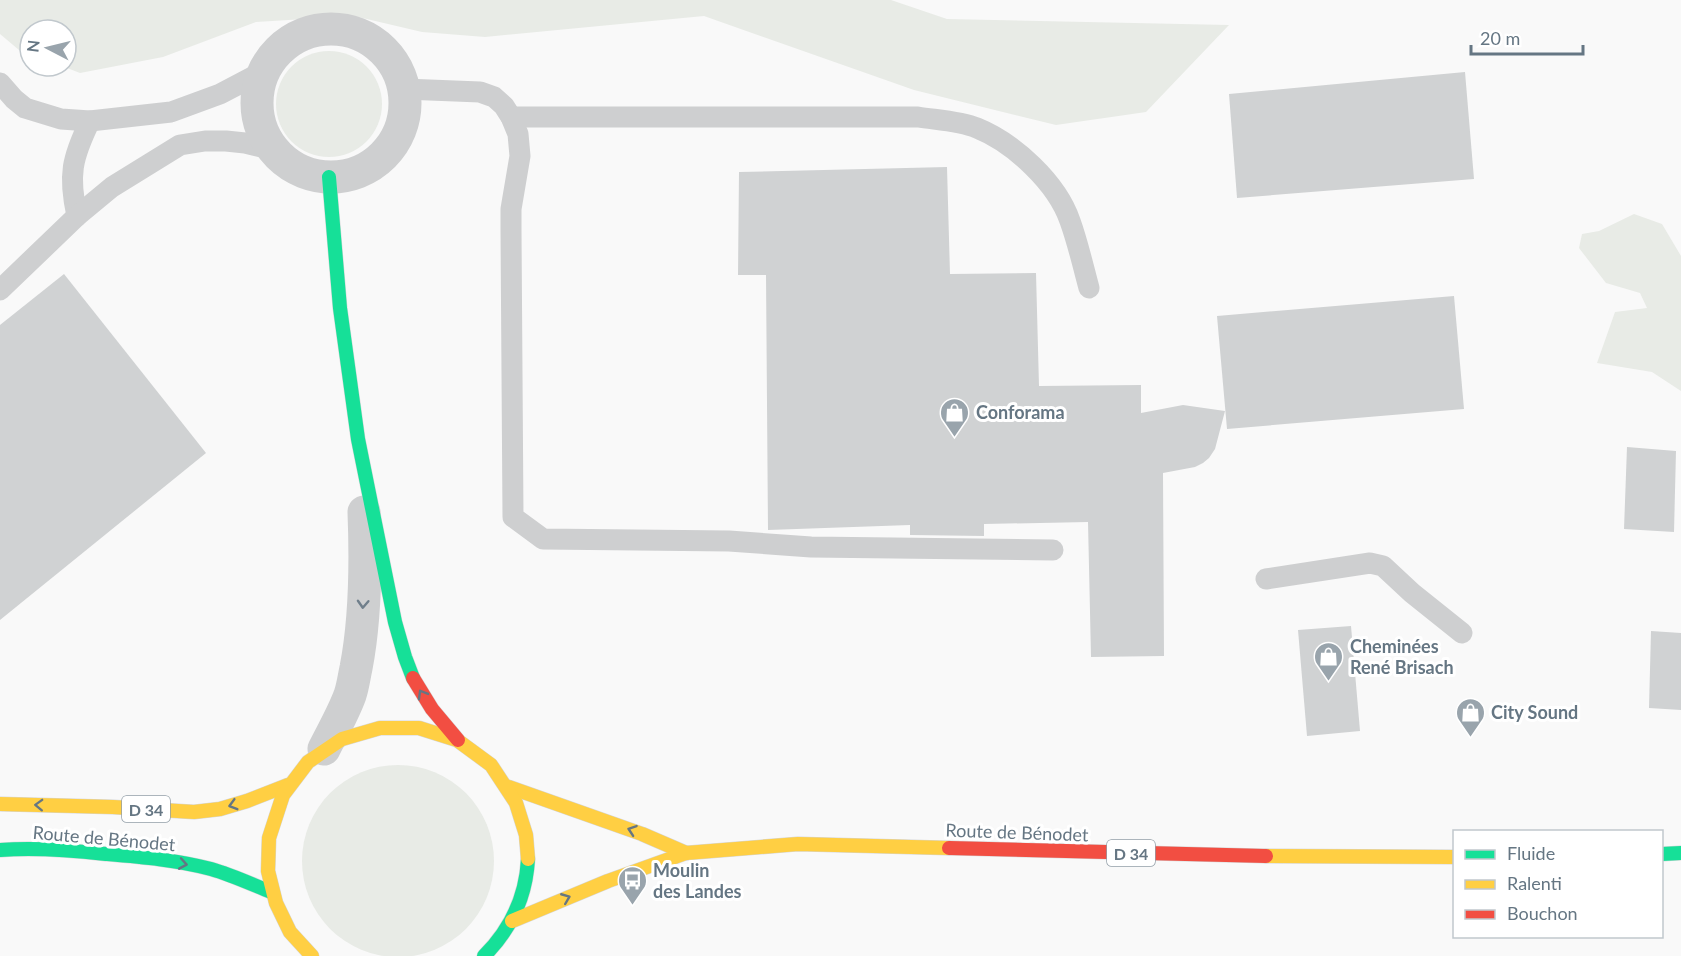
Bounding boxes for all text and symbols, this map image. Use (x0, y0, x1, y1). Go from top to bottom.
north arrow (18, 18, 78, 78)
scale bar (1471, 18, 1584, 56)
text: 20 m (1480, 27, 1520, 49)
text: N (22, 39, 43, 53)
shop icon: Conforama (939, 396, 971, 438)
place label: Conforama (976, 401, 1065, 423)
one-way arrow (357, 600, 370, 609)
place label: Cheminées René Brisach (1350, 635, 1454, 678)
shop icon: Cheminées René Brisach (1313, 640, 1345, 682)
one-way arrow (418, 690, 429, 700)
shop icon: City Sound (1454, 696, 1486, 738)
place label: City Sound (1491, 701, 1578, 723)
road number: D 34 (122, 796, 170, 822)
one-way arrow (35, 798, 44, 811)
one-way arrow (228, 798, 239, 810)
street label: Route de Bénodet (945, 819, 1089, 846)
street label: Route de Bénodet (32, 821, 177, 855)
one-way arrow (627, 825, 638, 838)
legend (1453, 830, 1663, 938)
road number: D 34 (1107, 840, 1155, 866)
text: Fluide (1507, 842, 1555, 864)
one-way arrow (178, 857, 188, 870)
place label: Moulin des Landes (653, 859, 742, 902)
bus stop icon: Moulin des Landes (616, 864, 648, 906)
text: Ralenti (1507, 872, 1562, 894)
one-way arrow (560, 893, 571, 905)
text: Bouchon (1507, 902, 1578, 924)

